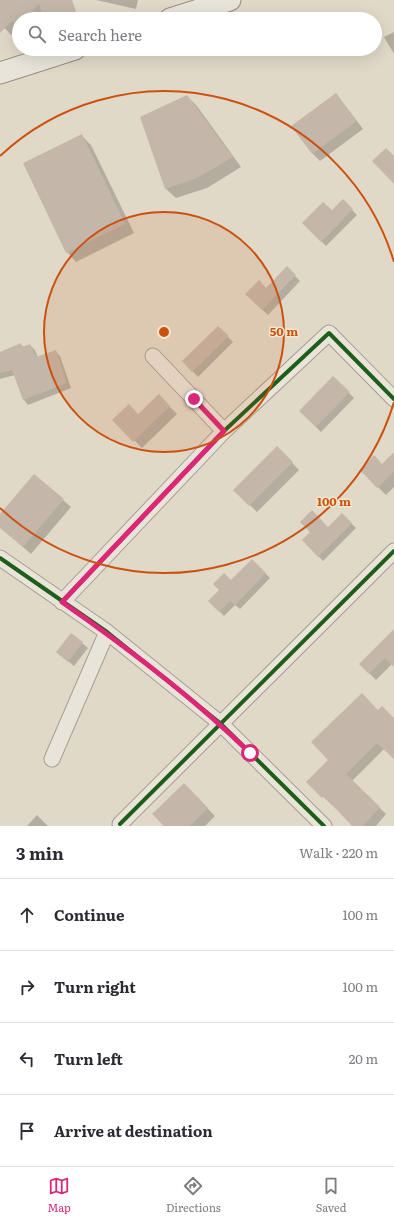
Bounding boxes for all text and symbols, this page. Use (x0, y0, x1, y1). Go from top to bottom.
search box (12, 12, 382, 56)
icon: search (26, 23, 48, 45)
text: Search here (58, 23, 142, 46)
text: 50 m (270, 322, 298, 340)
centre of rings (157, 325, 171, 339)
route end (185, 390, 203, 408)
text: 100 m (317, 492, 351, 510)
route start (241, 744, 259, 762)
text: 3 min (16, 840, 64, 865)
text: Walk · 220 m (299, 843, 378, 862)
text: Continue (54, 903, 124, 926)
icon: ahead (16, 904, 38, 926)
text: 100 m (342, 905, 378, 924)
text: Turn right (54, 975, 136, 998)
icon: right (16, 976, 38, 998)
text: 100 m (342, 977, 378, 996)
text: Turn left (54, 1047, 123, 1070)
icon: left (16, 1048, 38, 1070)
text: 20 m (349, 1049, 378, 1068)
text: Arrive at destination (54, 1119, 213, 1142)
icon: arrive (16, 1120, 38, 1142)
tab: Map (47, 1175, 71, 1215)
tab: Directions (166, 1175, 221, 1215)
tab: Saved (316, 1175, 346, 1215)

